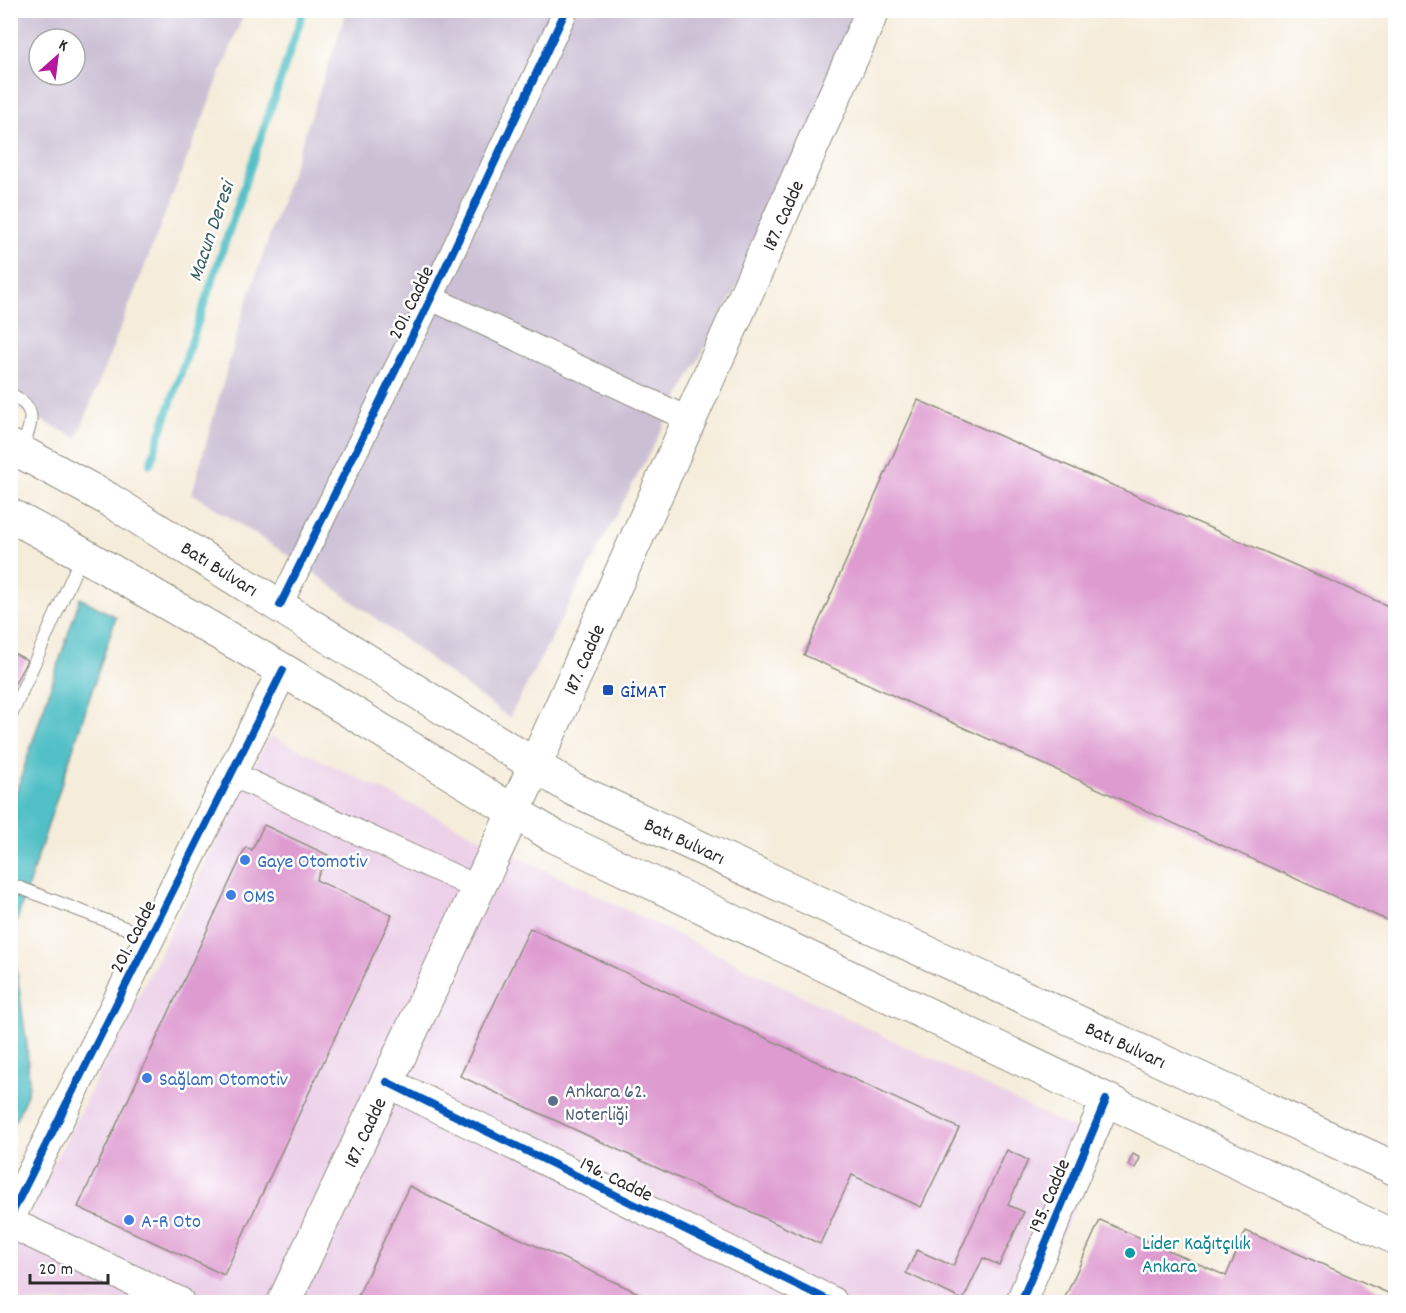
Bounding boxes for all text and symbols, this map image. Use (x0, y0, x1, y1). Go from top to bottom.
north arrow (27, 27, 87, 87)
text: K (54, 34, 72, 58)
water label: Macun Deresi (182, 175, 245, 286)
street label: 187. Cadde (757, 176, 813, 256)
street label: 201. Cadde (383, 262, 443, 345)
street label: Batı Bulvarı (174, 536, 262, 605)
street label: 187. Cadde (558, 620, 614, 700)
place label: GİMAT (620, 679, 666, 707)
marker: GİMAT (601, 683, 615, 697)
street label: Batı Bulvarı (639, 812, 729, 874)
place label: Gaye Otomotiv (257, 849, 368, 877)
marker: Gaye Otomotiv (238, 853, 252, 867)
place label: OMS (243, 884, 275, 912)
marker: OMS (224, 888, 238, 902)
street label: 201. Cadde (104, 896, 165, 979)
street label: Batı Bulvarı (1080, 1016, 1170, 1078)
place label: Sağlam Otomotiv (159, 1067, 289, 1095)
marker: Sağlam Otomotiv (140, 1071, 154, 1085)
place label: Ankara 62. Noterliği (565, 1079, 646, 1130)
street label: 187. Cadde (338, 1093, 395, 1173)
marker: Ankara 62. Noterliği (546, 1094, 560, 1108)
street label: 196. Cadde (574, 1151, 657, 1210)
street label: 195. Cadde (1023, 1155, 1079, 1237)
place label: A-R Oto (141, 1209, 201, 1237)
marker: A-R Oto (122, 1213, 136, 1227)
place label: Lider Kağıtçılık Ankara (1142, 1231, 1251, 1282)
marker: Lider Kağıtçılık Ankara (1123, 1246, 1137, 1260)
scale bar (30, 1247, 108, 1285)
text: 20 m (39, 1258, 73, 1283)

